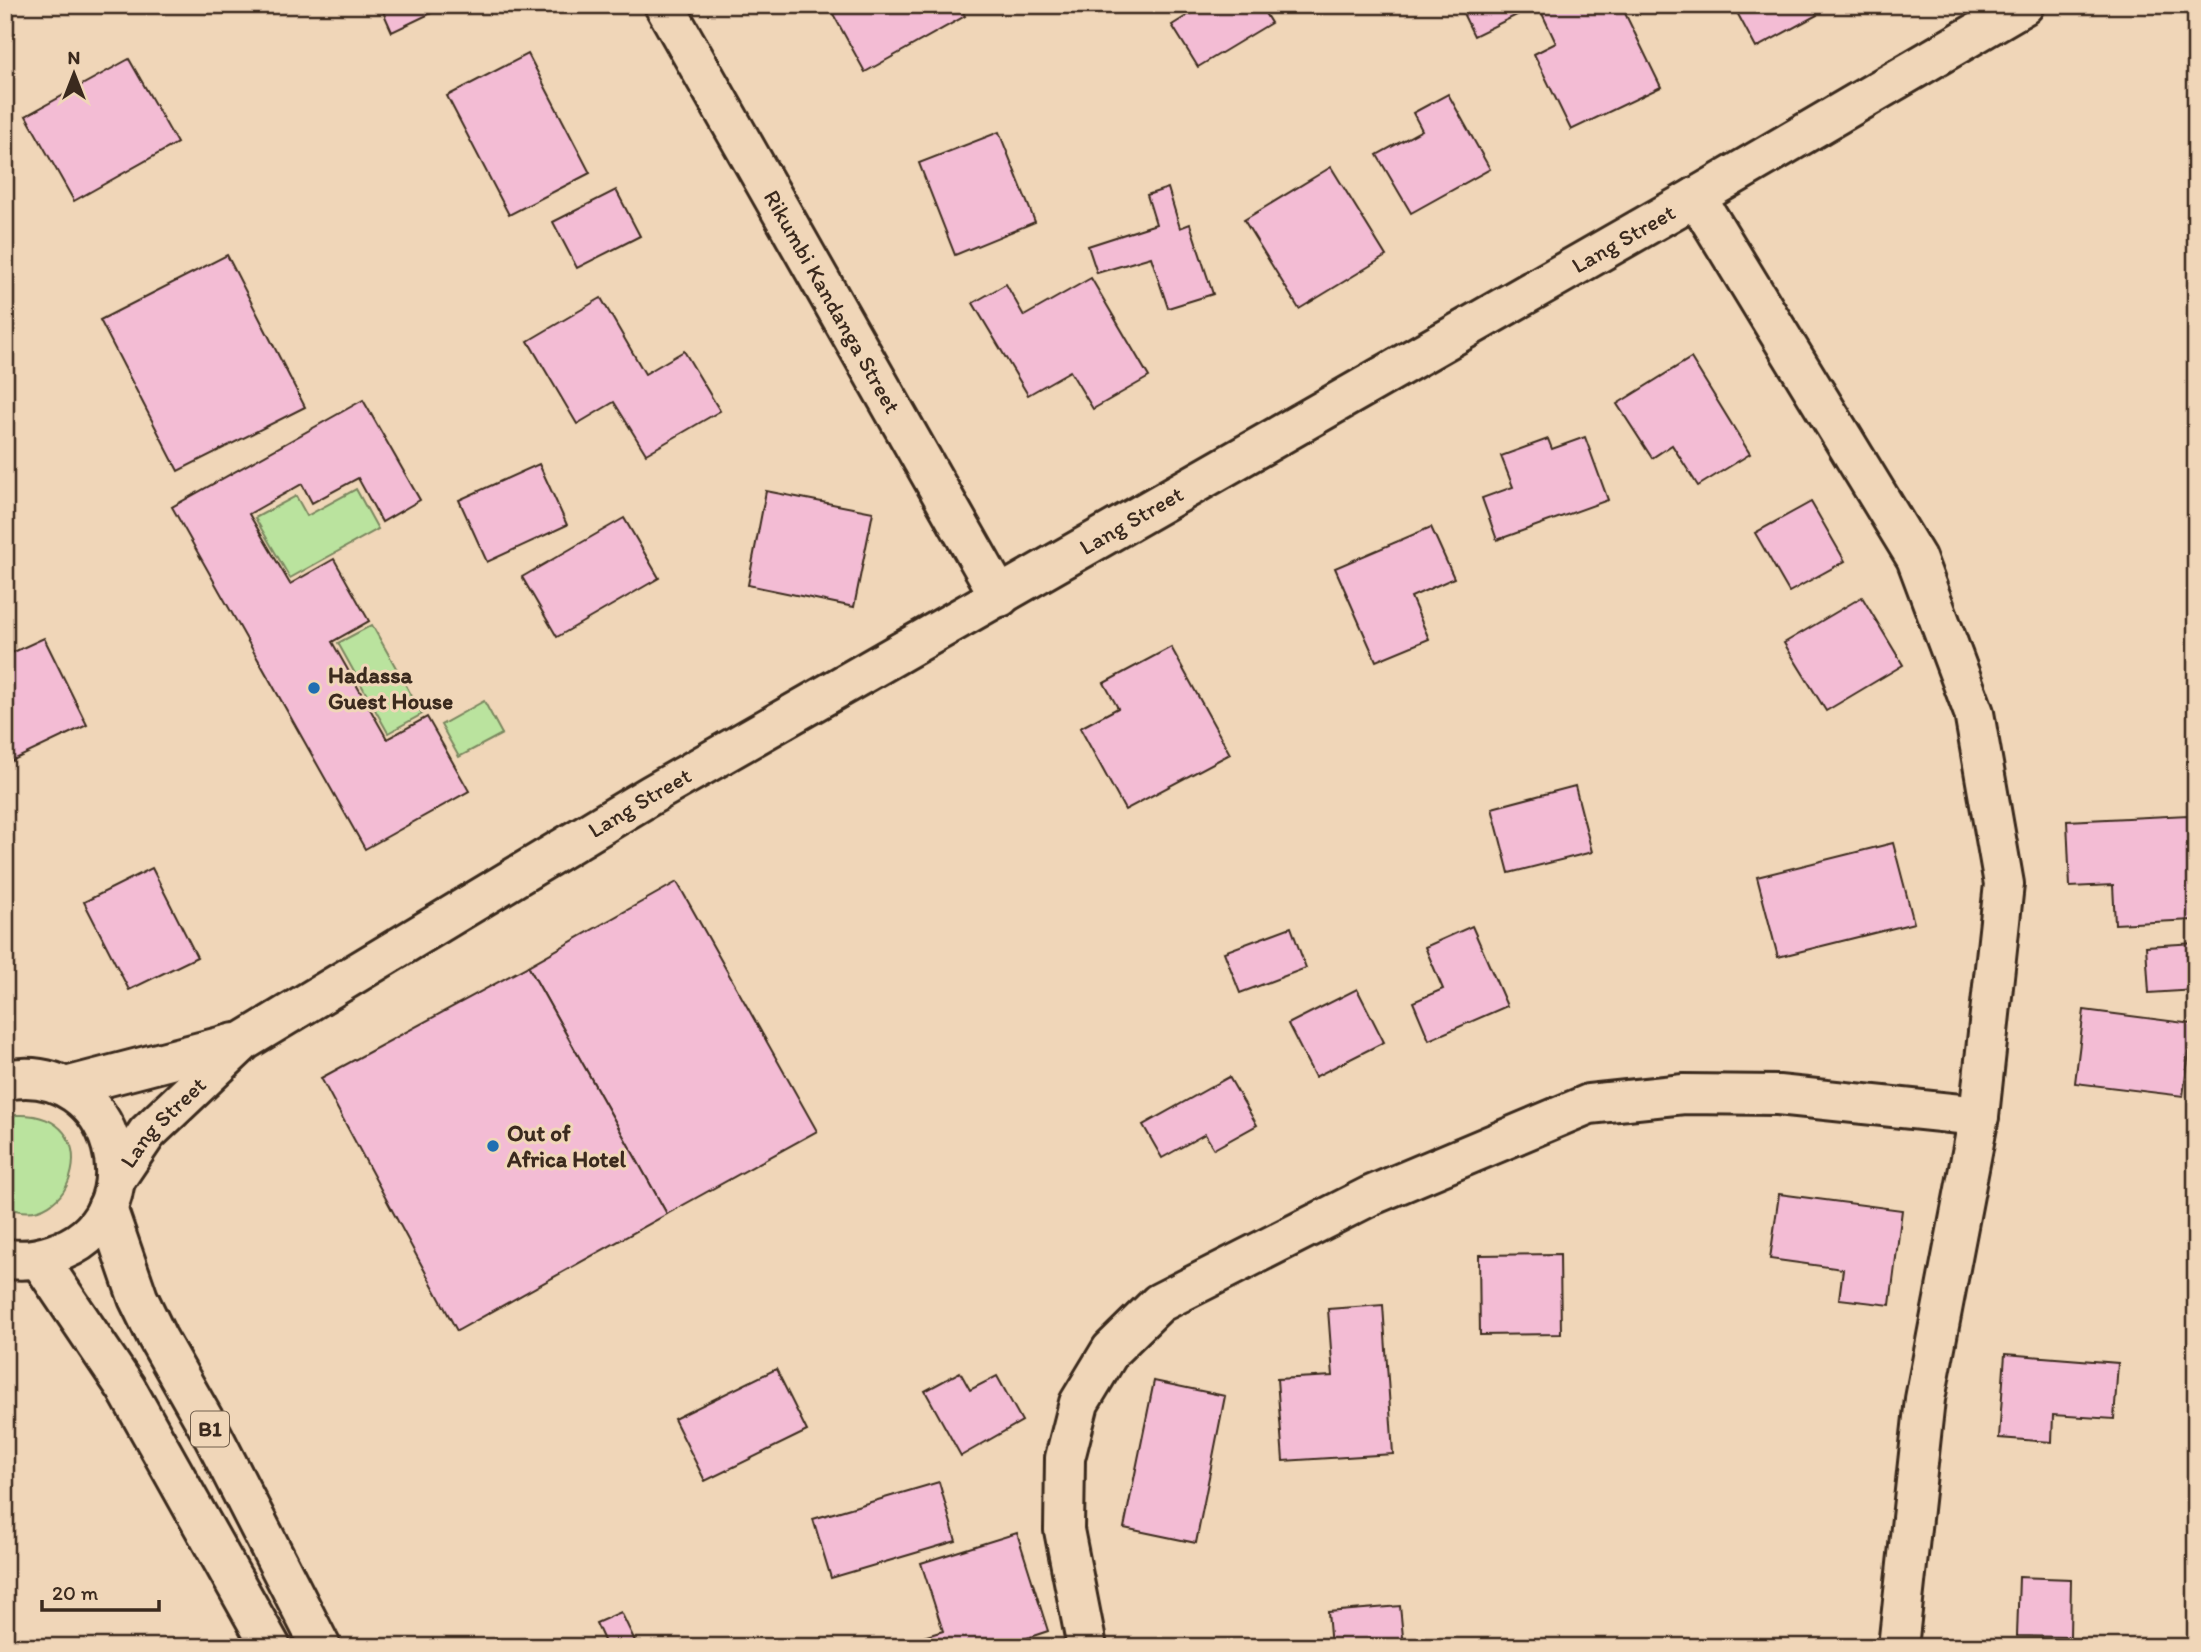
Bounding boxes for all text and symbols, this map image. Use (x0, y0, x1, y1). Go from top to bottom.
north arrow (38, 38, 108, 108)
text: N (68, 46, 80, 69)
street label: Rikumbi Kandanga Street (758, 185, 907, 418)
street label: Lang Street (1567, 198, 1680, 279)
street label: Lang Street (1074, 479, 1188, 561)
place label: Hadassa Guest House (328, 661, 453, 715)
marker: Hadassa Guest House (306, 680, 322, 696)
street label: Lang Street (583, 761, 696, 844)
street label: Lang Street (114, 1070, 212, 1173)
place label: Out of Africa Hotel (506, 1119, 626, 1173)
marker: Out of Africa Hotel (485, 1138, 501, 1154)
road number: B1 (191, 1412, 229, 1446)
scale bar (42, 1568, 159, 1612)
text: 20 m (52, 1580, 99, 1605)

